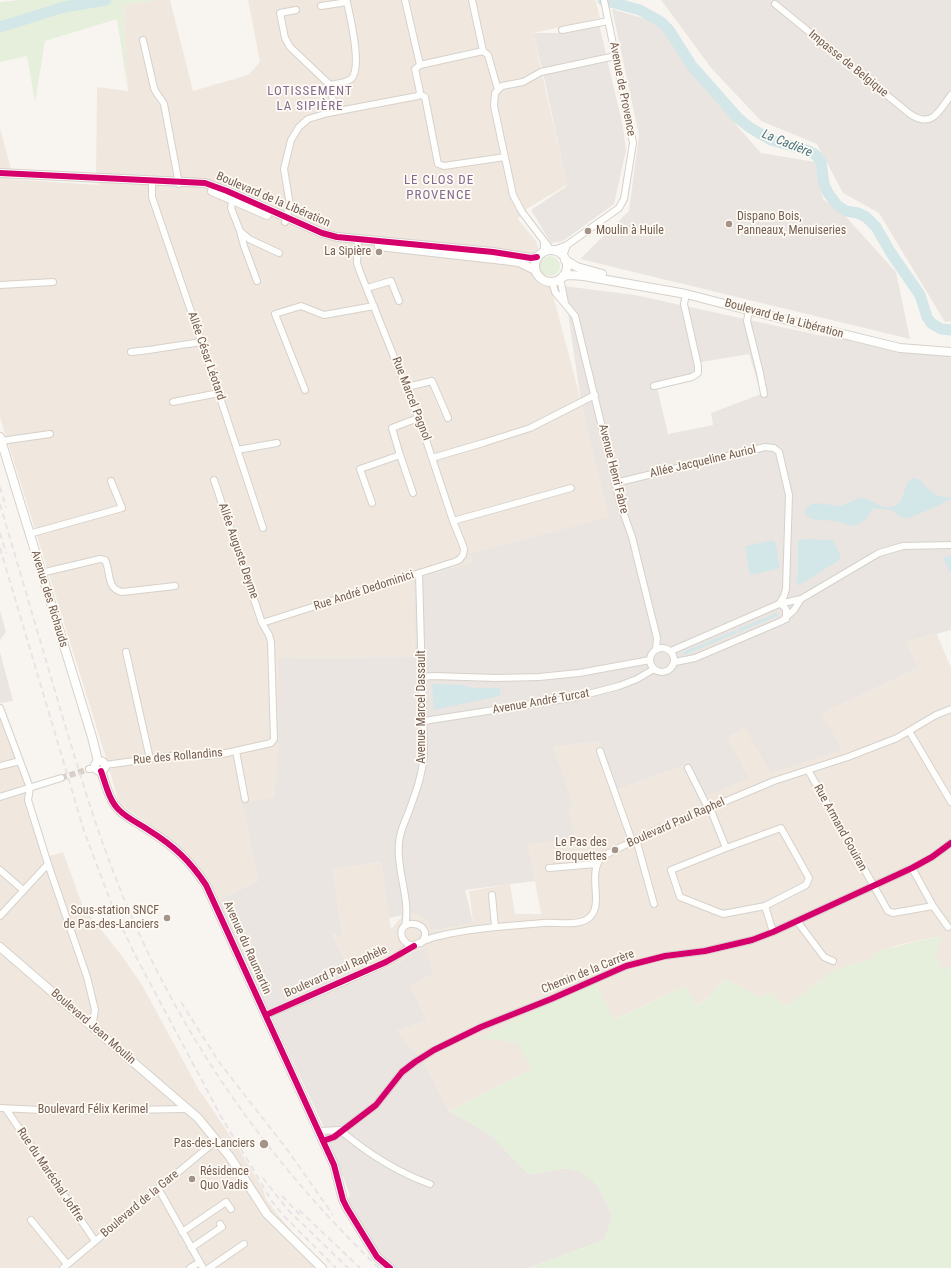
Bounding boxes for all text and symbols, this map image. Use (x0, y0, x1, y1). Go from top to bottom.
street label: Impasse de Belgique (805, 27, 891, 101)
street label: Avenue de Provence (606, 41, 638, 137)
district label: LOTISSEMENT LA SIPIÈRE (267, 84, 353, 115)
water label: La Cadière (760, 127, 814, 161)
street label: Boulevard de la Libération (214, 169, 332, 231)
district label: LE CLOS DE PROVENCE (404, 173, 474, 204)
place label: Dispano Bois, Panneaux, Menuiseries (737, 210, 846, 238)
marker: Dispano Bois, Panneaux, Menuiseries (724, 219, 734, 229)
place label: Moulin à Huile (596, 224, 664, 238)
marker: Moulin à Huile (583, 226, 593, 236)
place label: La Sipière (324, 245, 371, 259)
marker: La Sipière (374, 247, 384, 257)
street label: Boulevard de la Libération (723, 296, 845, 342)
street label: Allée César Léotard (184, 310, 228, 402)
street label: Rue Marcel Pagnol (388, 355, 434, 443)
street label: Avenue Henri Fabre (595, 423, 631, 515)
street label: Allée Jacqueline Auriol (649, 443, 757, 481)
street label: Allée Auguste Deyme (215, 501, 261, 601)
street label: Avenue des Richauds (27, 549, 71, 649)
street label: Rue André Dedominici (312, 568, 416, 614)
street label: Avenue Marcel Dassault (415, 650, 429, 764)
street label: Avenue André Turcat (492, 686, 590, 718)
street label: Rue des Rollandins (133, 746, 223, 768)
street label: Rue Armand Gouiran (810, 782, 870, 874)
street label: Boulevard Paul Raphel (625, 795, 727, 851)
place label: Le Pas des Broquettes (555, 836, 607, 864)
marker: Le Pas des Broquettes (610, 845, 620, 855)
street label: Avenue du Raumartin (220, 899, 274, 997)
place label: Sous-station SNCF de Pas-des-Lanciers (64, 904, 159, 932)
marker: Sous-station SNCF de Pas-des-Lanciers (162, 913, 172, 923)
street label: Boulevard Paul Raphèle (282, 943, 390, 1001)
street label: Chemin de la Carrère (540, 947, 636, 997)
street label: Boulevard Jean Moulin (48, 986, 138, 1068)
street label: Boulevard Félix Kerimel (38, 1103, 148, 1117)
street label: Rue du Maréchal Joffre (13, 1125, 87, 1225)
place label: Pas-des-Lanciers (174, 1137, 255, 1151)
marker: Pas-des-Lanciers (258, 1138, 270, 1150)
place label: Résidence Quo Vadis (200, 1165, 249, 1193)
street label: Boulevard de la Gare (98, 1167, 182, 1241)
marker: Résidence Quo Vadis (187, 1174, 197, 1184)

